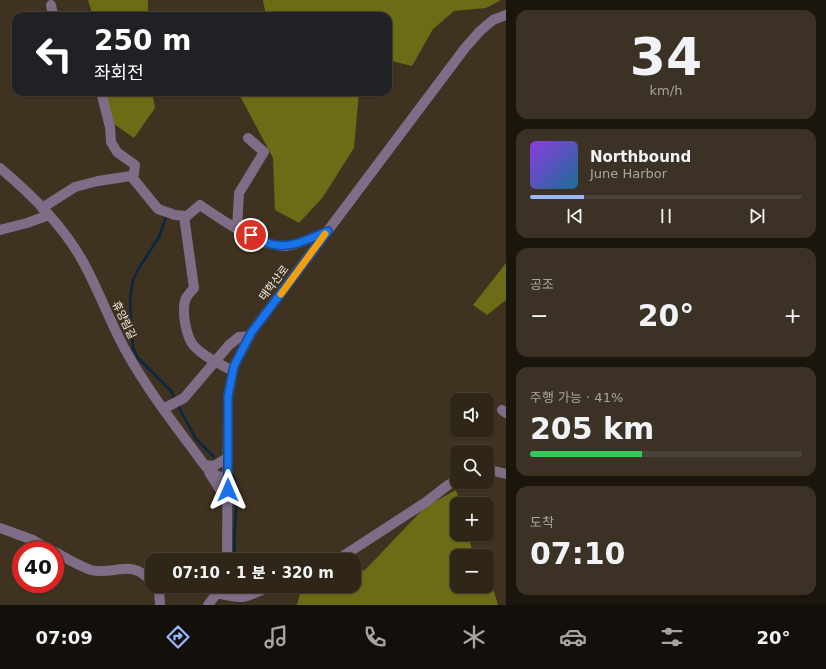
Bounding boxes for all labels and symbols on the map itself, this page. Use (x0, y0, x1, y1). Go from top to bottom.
pin (234, 218, 268, 252)
street label: 태학산로 (257, 263, 291, 303)
street label: 휴양림길 (109, 299, 139, 341)
position arrow (207, 469, 249, 511)
speed limit sign: 40 (12, 541, 64, 593)

